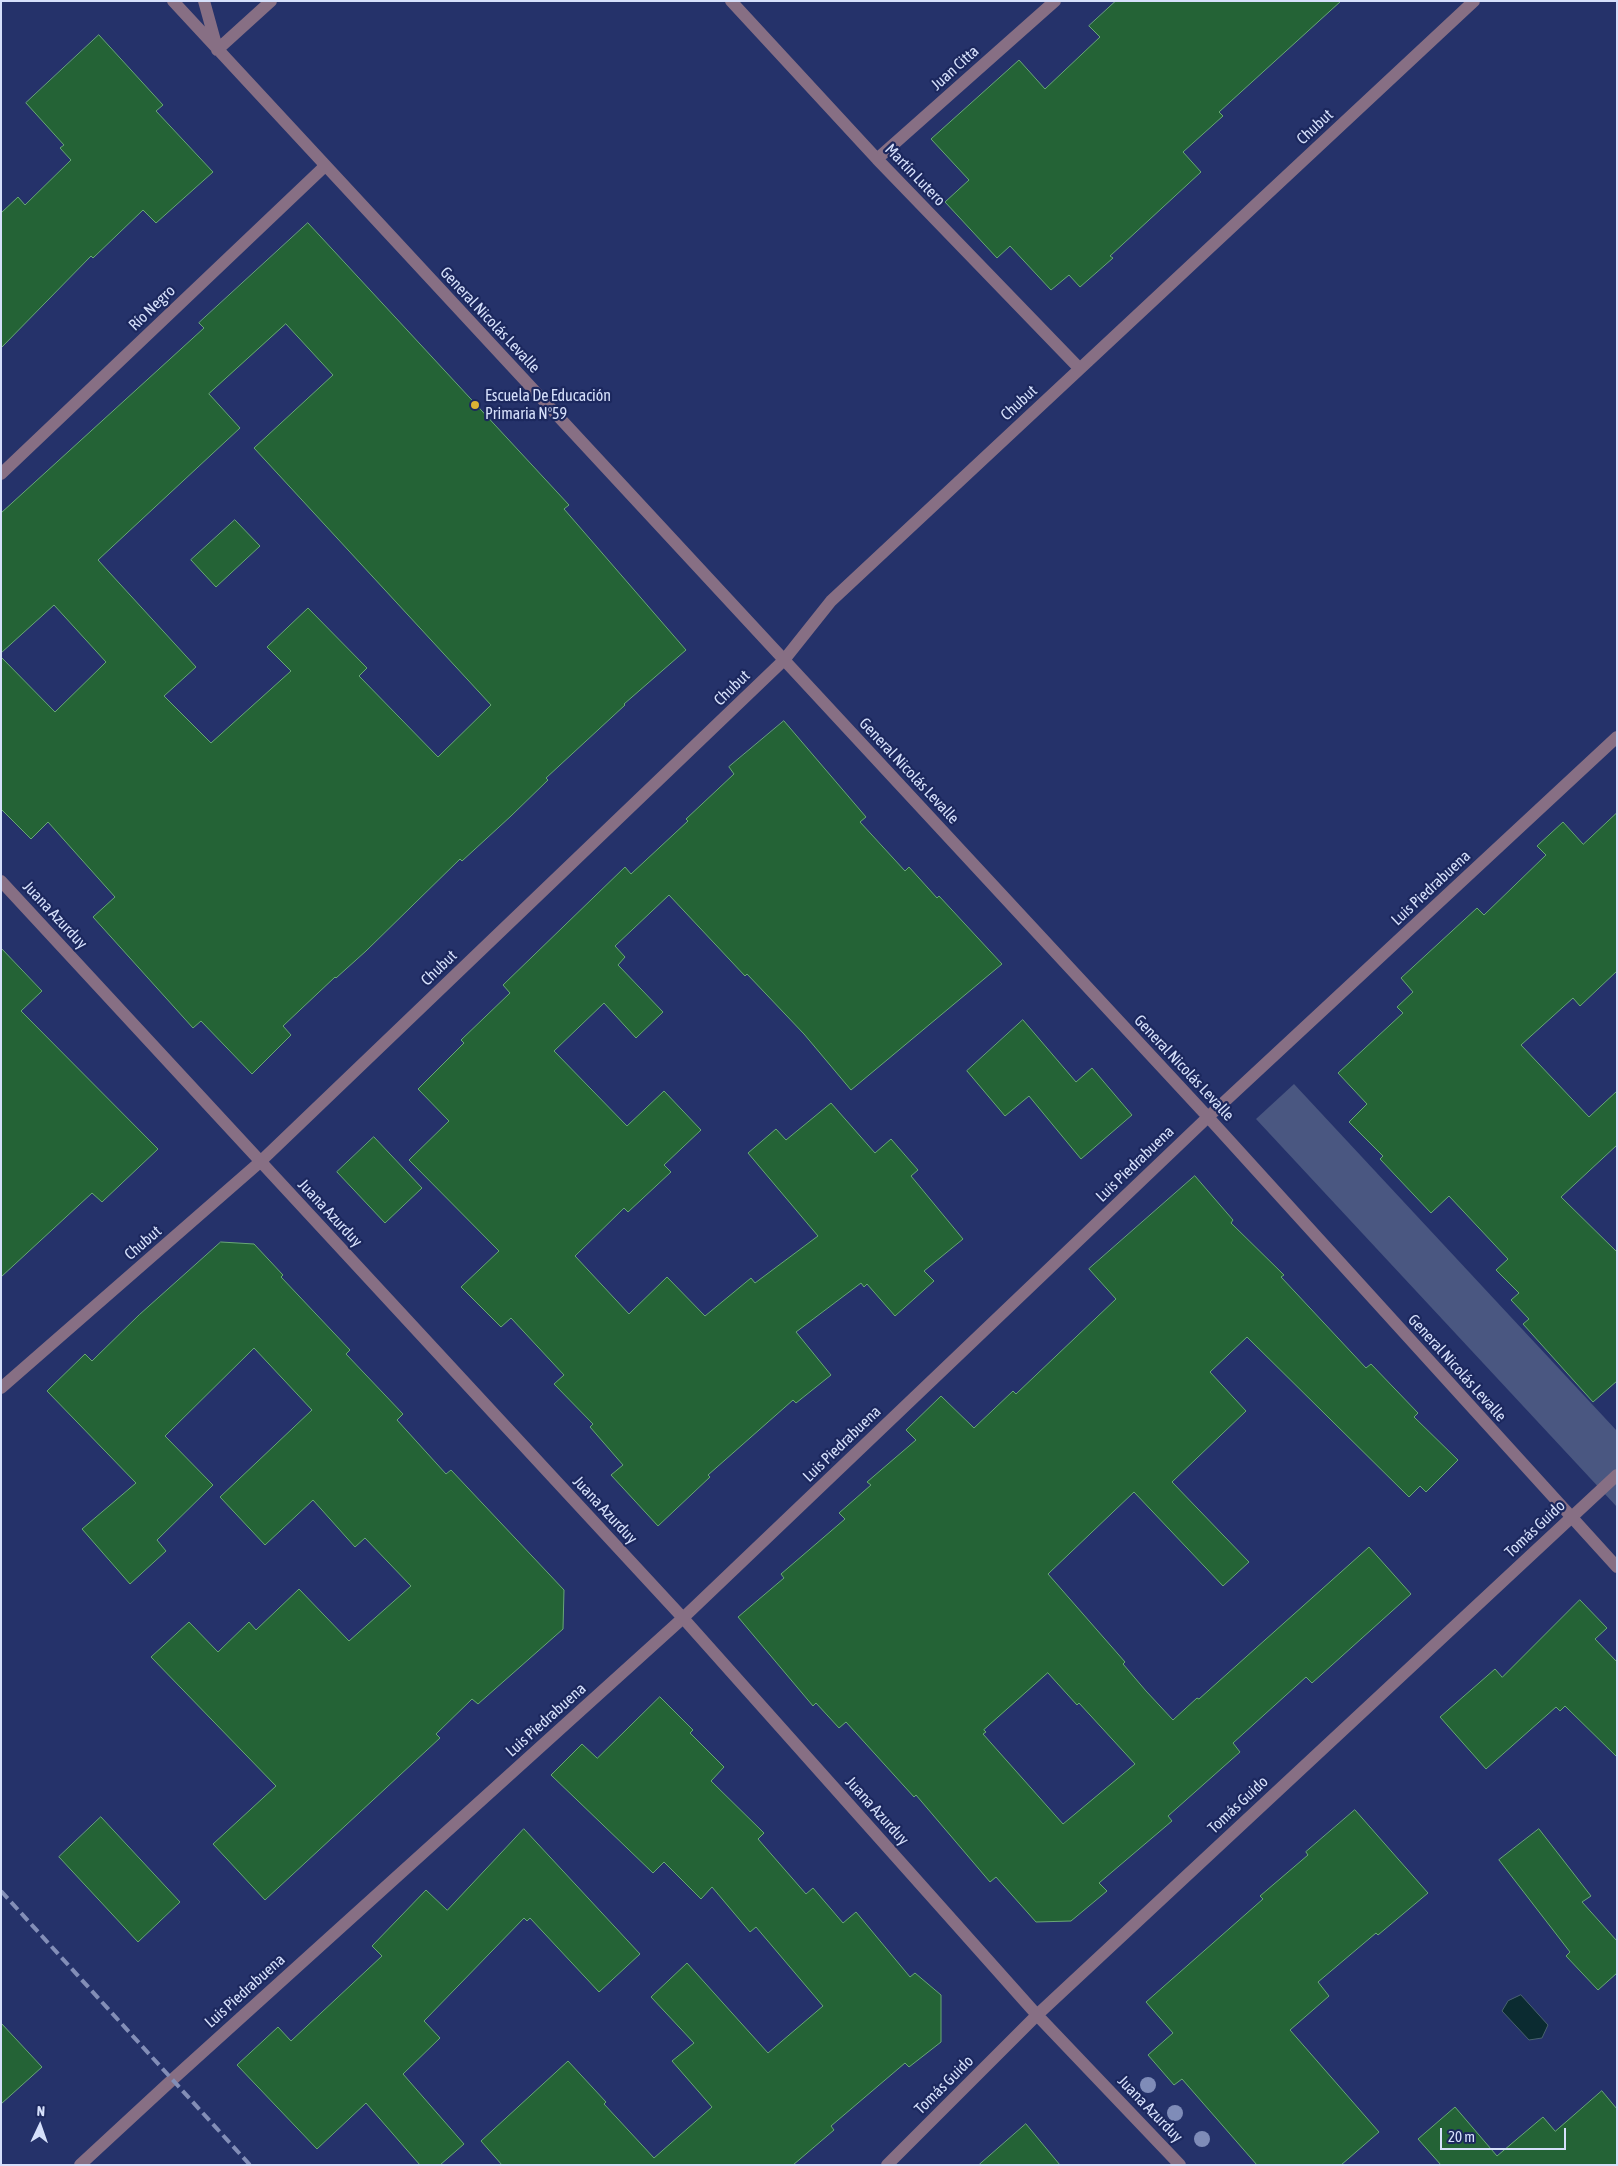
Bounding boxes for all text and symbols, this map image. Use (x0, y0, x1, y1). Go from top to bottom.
street label: Juan Citta (927, 42, 983, 94)
street label: Chubut (1293, 105, 1337, 149)
street label: Martín Lutero (881, 140, 949, 210)
street label: General Nicolás Levalle (436, 263, 544, 377)
street label: Río Negro (125, 281, 179, 335)
street label: Chubut (997, 381, 1041, 425)
place label: Escuela De Educación Primaria Nº59 (485, 386, 611, 424)
marker: Escuela De Educación Primaria Nº59 (469, 399, 481, 411)
street label: Chubut (710, 666, 754, 710)
street label: General Nicolás Levalle (855, 714, 963, 828)
street label: Luis Piedrabuena (1388, 847, 1474, 929)
street label: Juana Azurduy (19, 877, 91, 953)
street label: Chubut (417, 946, 461, 990)
street label: General Nicolás Levalle (1130, 1011, 1238, 1125)
street label: Luis Piedrabuena (1092, 1122, 1178, 1206)
street label: Juana Azurduy (294, 1175, 366, 1251)
street label: Chubut (121, 1222, 165, 1264)
street label: General Nicolás Levalle (1404, 1310, 1510, 1426)
street label: Luis Piedrabuena (799, 1402, 885, 1486)
street label: Juana Azurduy (569, 1472, 641, 1548)
street label: Tomás Guido (1501, 1496, 1569, 1562)
street label: Luis Piedrabuena (502, 1679, 590, 1761)
street label: Tomás Guido (1204, 1772, 1272, 1838)
street label: Juana Azurduy (841, 1773, 913, 1849)
street label: Luis Piedrabuena (201, 1950, 289, 2032)
street label: Tomás Guido (911, 2052, 977, 2118)
street label: Juana Azurduy (1113, 2072, 1187, 2146)
north arrow (15, 2101, 65, 2151)
text: N (36, 2103, 45, 2119)
scale bar (1443, 2118, 1569, 2150)
text: 20 m (1448, 2128, 1475, 2145)

